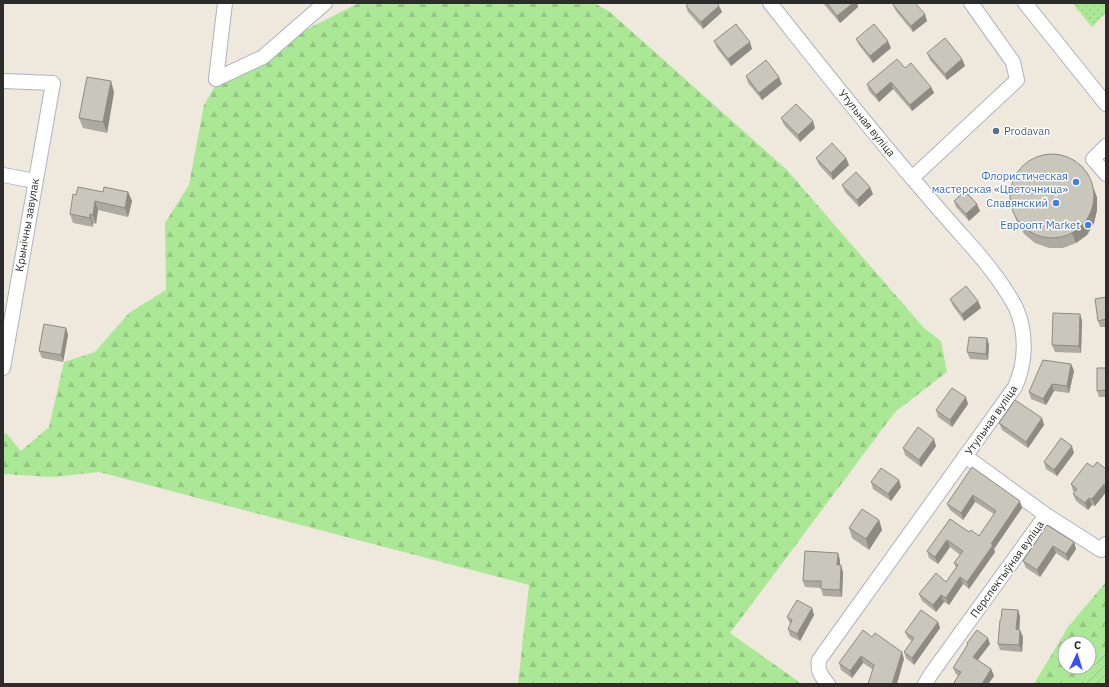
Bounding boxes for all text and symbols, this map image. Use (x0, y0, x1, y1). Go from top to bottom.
street label: Утульная вуліца (836, 87, 898, 160)
place label: Prodavan (1004, 124, 1050, 138)
marker: Prodavan (991, 126, 1001, 136)
place label: Флористическая мастерская «Цветочница» (932, 169, 1068, 196)
street label: Крынічны завулак (12, 177, 42, 273)
marker: Флористическая мастерская «Цветочница» (1071, 177, 1081, 187)
place label: Славянский (986, 196, 1048, 210)
marker: Славянский (1051, 198, 1061, 208)
place label: Евроопт Market (1000, 218, 1080, 232)
marker: Евроопт Market (1083, 220, 1093, 230)
street label: Утульная вуліца (962, 382, 1020, 458)
street label: Перспектыўная вуліца (967, 518, 1047, 620)
north arrow (1057, 635, 1097, 675)
text: С (1074, 638, 1082, 652)

